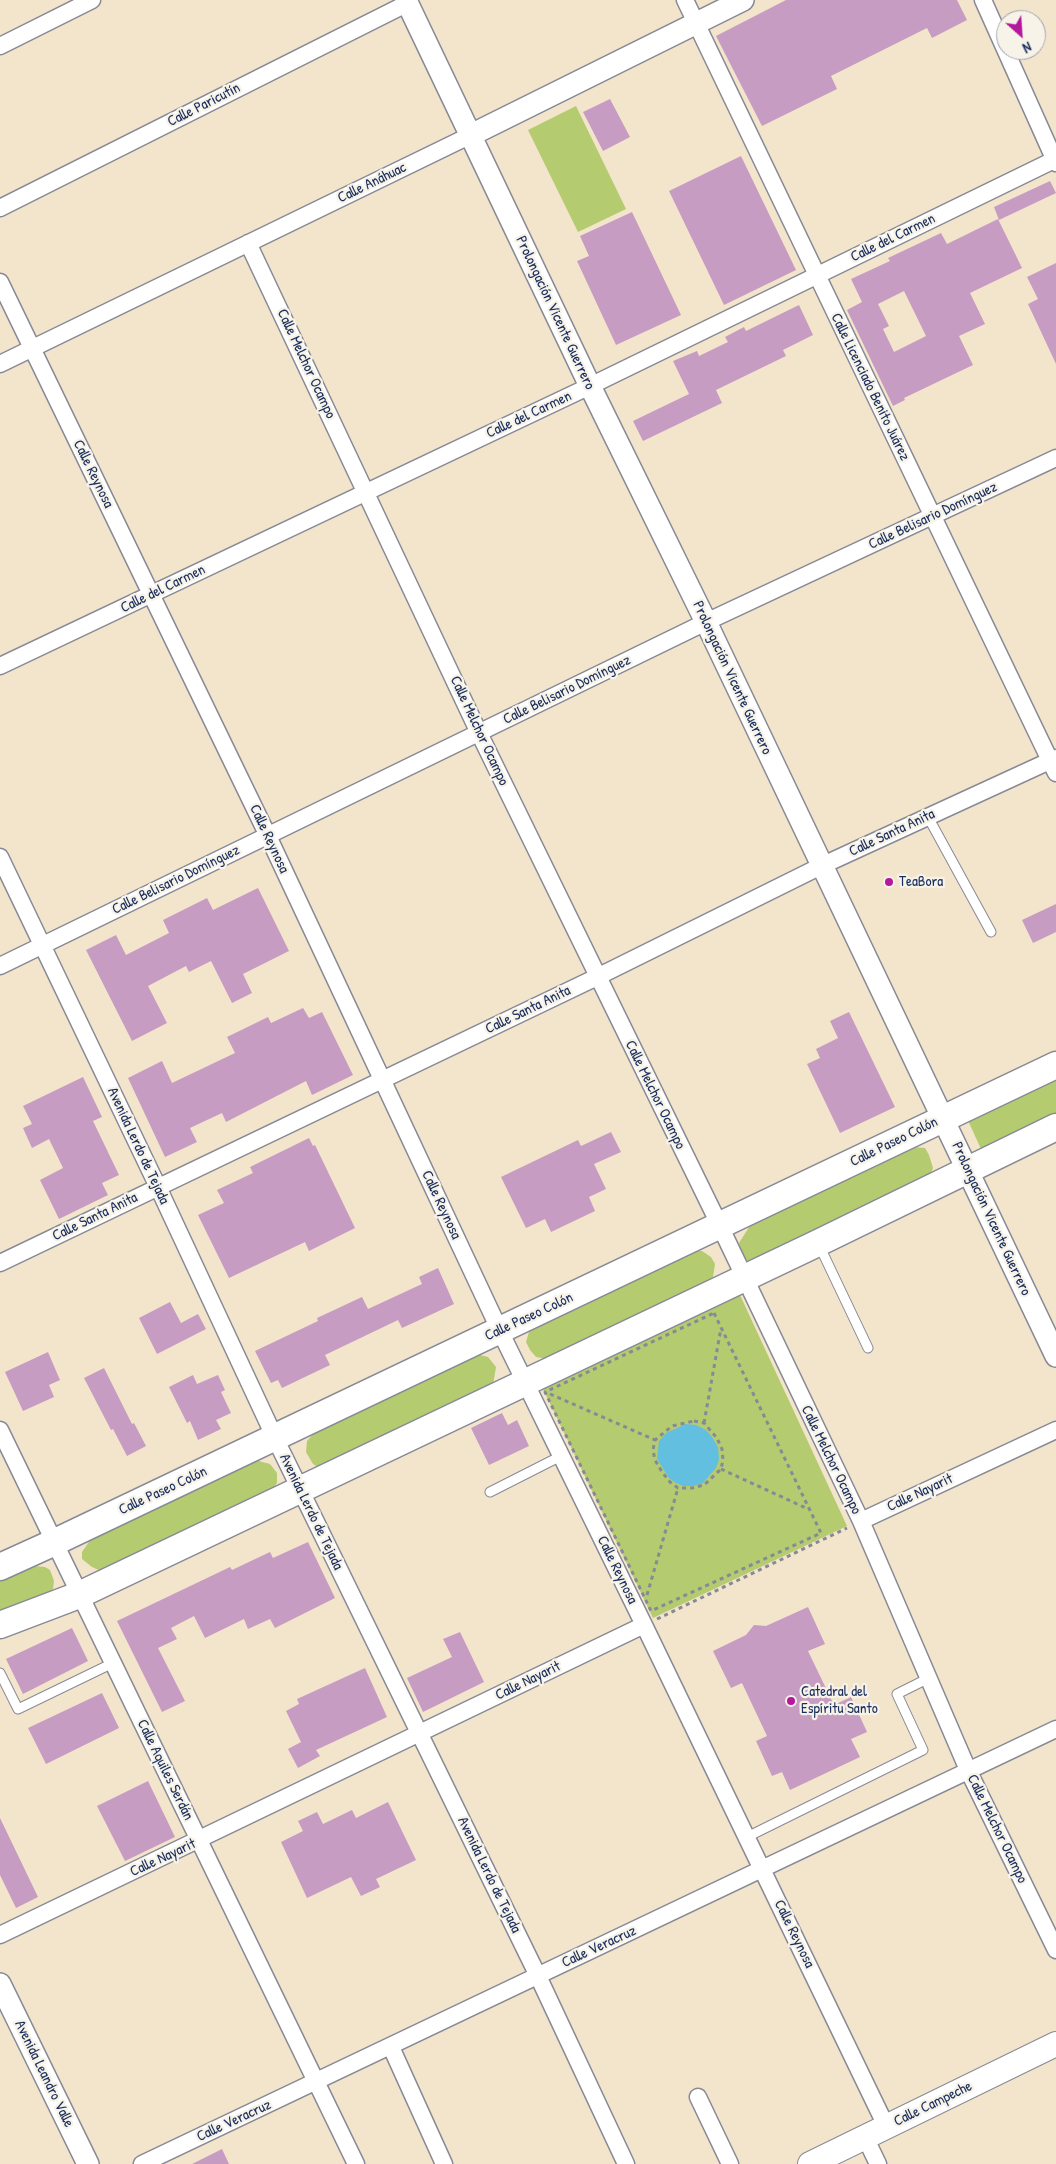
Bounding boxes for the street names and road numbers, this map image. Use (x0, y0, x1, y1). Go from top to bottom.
street label: Calle Paricutín (165, 79, 243, 131)
street label: Calle Anáhuac (335, 159, 409, 207)
street label: Calle del Carmen (848, 210, 938, 266)
street label: Prolongación Vicente Guerrero (511, 233, 599, 393)
street label: Calle Melchor Ocampo (273, 306, 339, 422)
street label: Calle Licenciado Benito Juárez (826, 310, 914, 464)
street label: Calle del Carmen (483, 387, 575, 443)
street label: Calle Reynosa (69, 437, 117, 511)
street label: Calle Belisario Domínguez (866, 478, 1000, 554)
street label: Calle del Carmen (118, 561, 208, 617)
street label: Prolongación Vicente Guerrero (688, 598, 776, 758)
street label: Calle Belisario Domínguez (500, 651, 634, 729)
street label: Calle Melchor Ocampo (446, 673, 512, 789)
street label: Calle Reynosa (245, 802, 293, 876)
street label: Calle Santa Anita (846, 805, 938, 861)
street label: Calle Belisario Domínguez (109, 841, 243, 919)
street label: Calle Santa Anita (482, 982, 574, 1038)
street label: Calle Melchor Ocampo (621, 1038, 689, 1152)
street label: Avenida Lerdo de Tejada (103, 1085, 173, 1207)
street label: Calle Paseo Colón (847, 1113, 941, 1171)
street label: Prolongación Vicente Guerrero (947, 1139, 1035, 1299)
street label: Calle Reynosa (417, 1168, 465, 1242)
street label: Calle Santa Anita (49, 1189, 141, 1245)
street label: Calle Paseo Colón (482, 1289, 576, 1345)
street label: Calle Melchor Ocampo (797, 1403, 865, 1517)
street label: Avenida Lerdo de Tejada (275, 1451, 347, 1573)
street label: Calle Paseo Colón (116, 1463, 210, 1519)
street label: Calle Nayarit (884, 1470, 956, 1516)
street label: Calle Reynosa (593, 1533, 641, 1607)
street label: Calle Nayarit (492, 1657, 564, 1705)
street label: Calle Aquiles Serdán (133, 1717, 197, 1823)
street label: Calle Melchor Ocampo (963, 1772, 1031, 1886)
street label: Avenida Lerdo de Tejada (453, 1814, 525, 1936)
street label: Calle Nayarit (127, 1835, 199, 1881)
street label: Calle Reynosa (770, 1897, 818, 1971)
street label: Calle Veracruz (559, 1922, 639, 1972)
street label: Avenida Leandro Valle (10, 2018, 78, 2130)
street label: Calle Campeche (891, 2077, 975, 2131)
street label: Calle Veracruz (194, 2096, 274, 2146)

